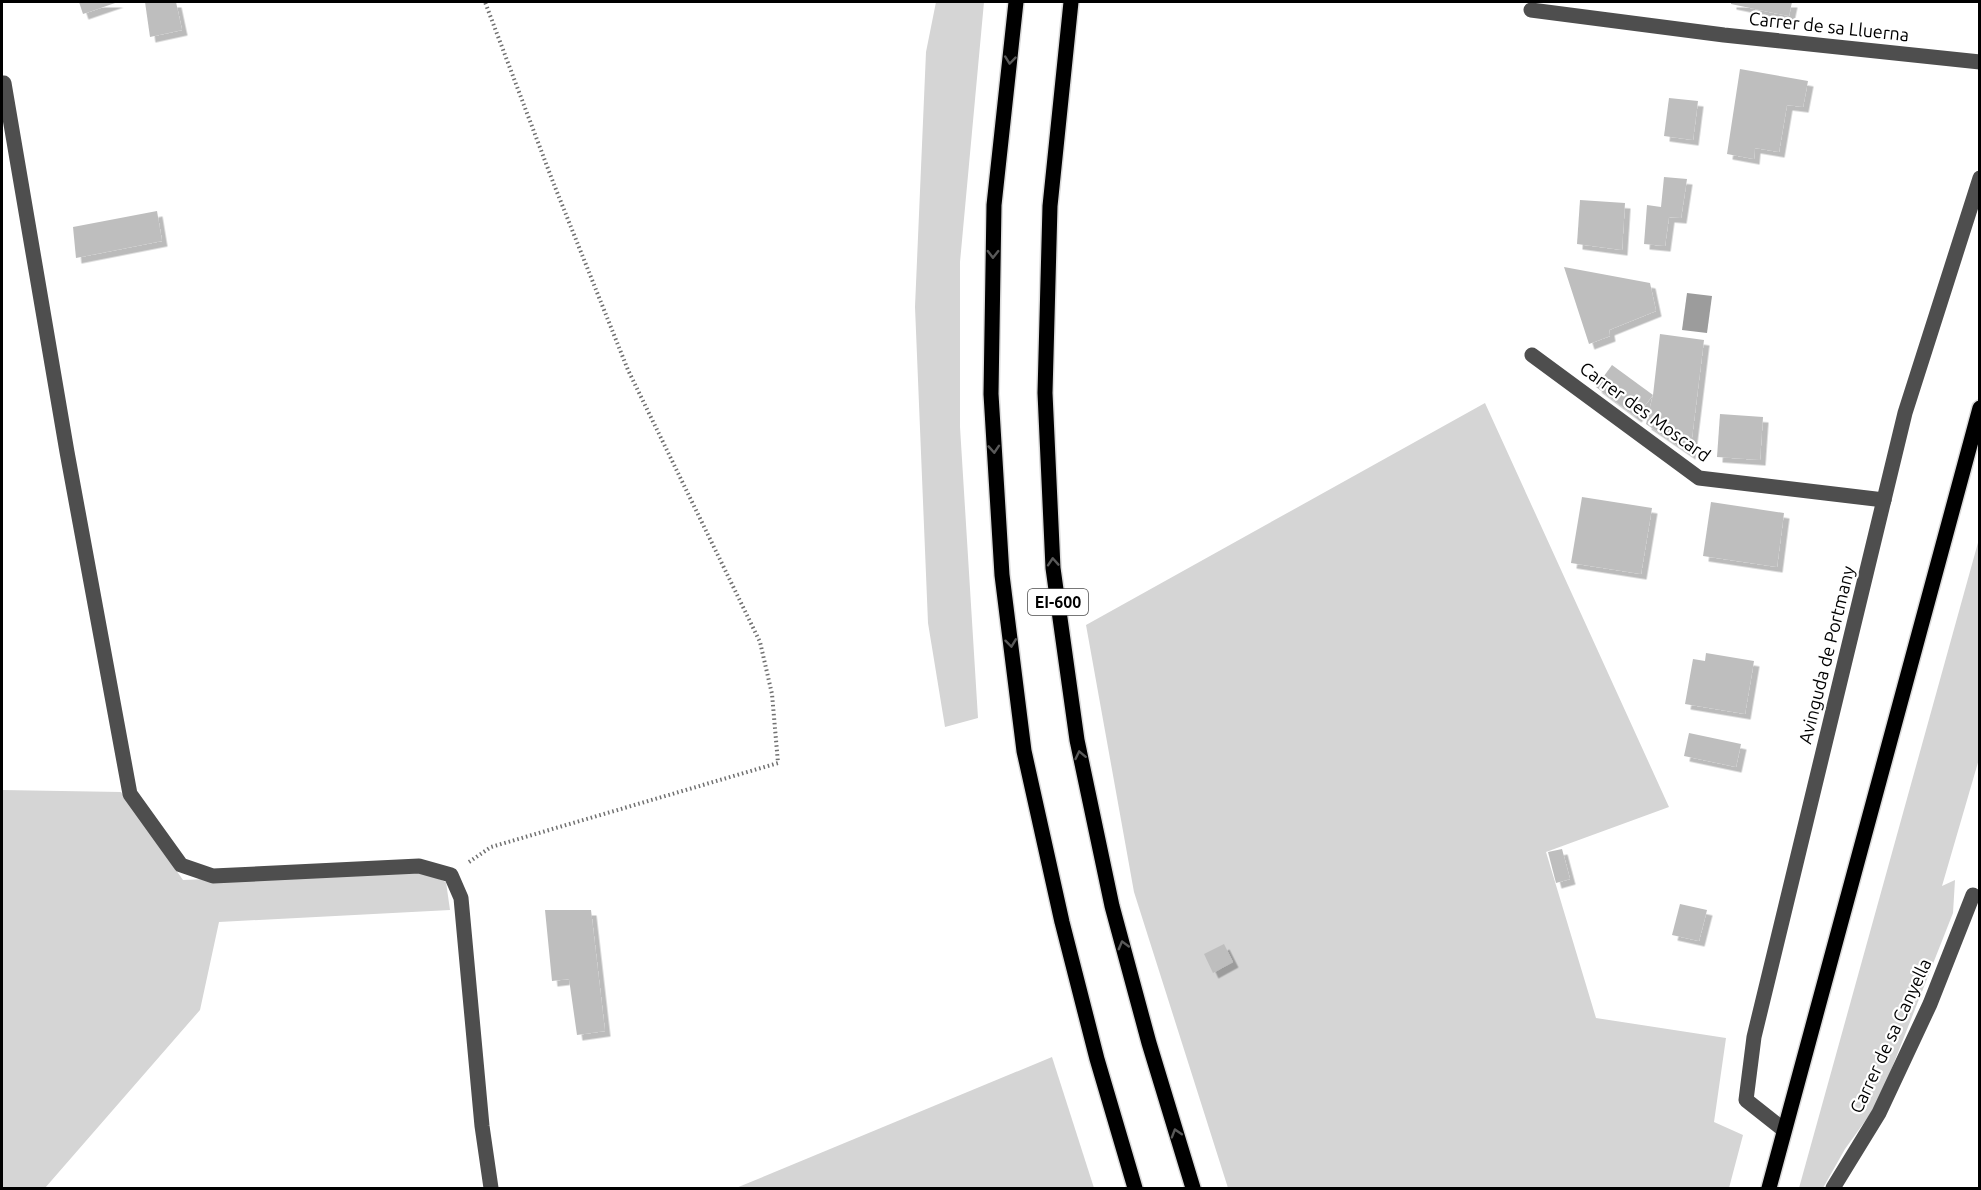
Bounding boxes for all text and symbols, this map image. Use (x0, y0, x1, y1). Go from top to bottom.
street label: Carrer de sa Lluerna (1748, 8, 1910, 44)
one-way arrow (1004, 55, 1017, 64)
one-way arrow (987, 249, 999, 258)
street label: Carrer des Moscard (1577, 357, 1715, 465)
one-way arrow (988, 444, 1001, 453)
one-way arrow (1047, 557, 1060, 566)
street label: Avinguda de Portmany (1794, 563, 1858, 746)
road number: EI-600 (1028, 589, 1088, 615)
one-way arrow (1004, 638, 1016, 647)
one-way arrow (1075, 750, 1088, 760)
one-way arrow (1118, 940, 1130, 951)
street label: Carrer de sa Canyella (1845, 955, 1935, 1116)
one-way arrow (1171, 1128, 1184, 1138)

